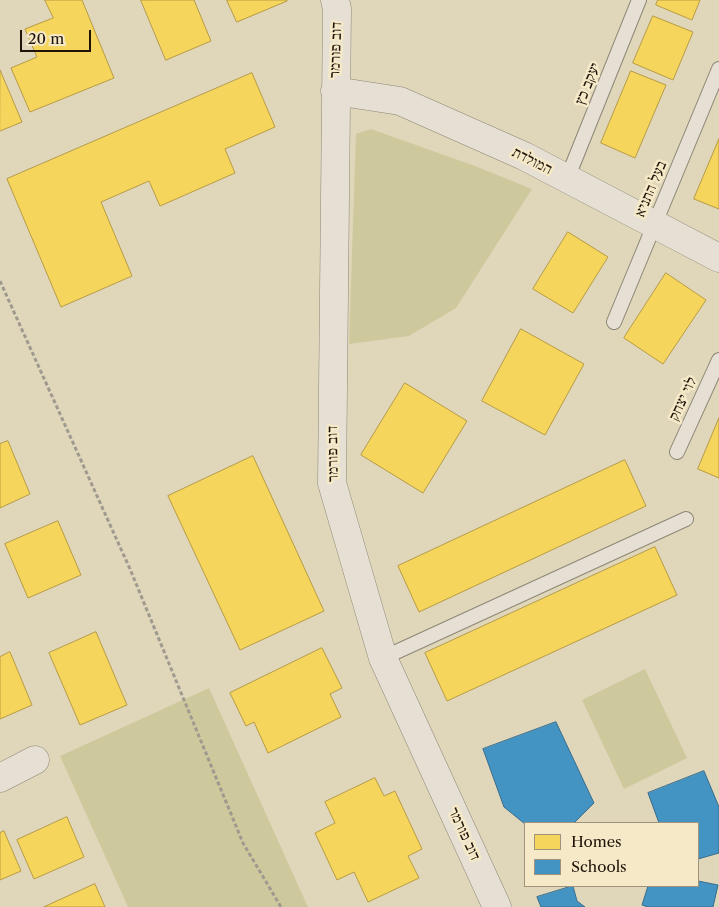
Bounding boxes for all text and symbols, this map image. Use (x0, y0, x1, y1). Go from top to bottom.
scale bar (22, 20, 94, 52)
street label: דוב פורמר (326, 22, 346, 78)
text: 20 m (28, 29, 64, 48)
street label: יעקב כץ (572, 60, 604, 108)
street label: המולדת (509, 143, 555, 179)
street label: בעל התניא (631, 158, 671, 220)
street label: לוי יצחק (665, 374, 701, 424)
street label: דוב פורמר (324, 426, 342, 482)
street label: דוב פורמר (444, 805, 484, 863)
legend (524, 822, 699, 887)
text: Homes (571, 832, 622, 851)
text: Schools (571, 857, 627, 876)

